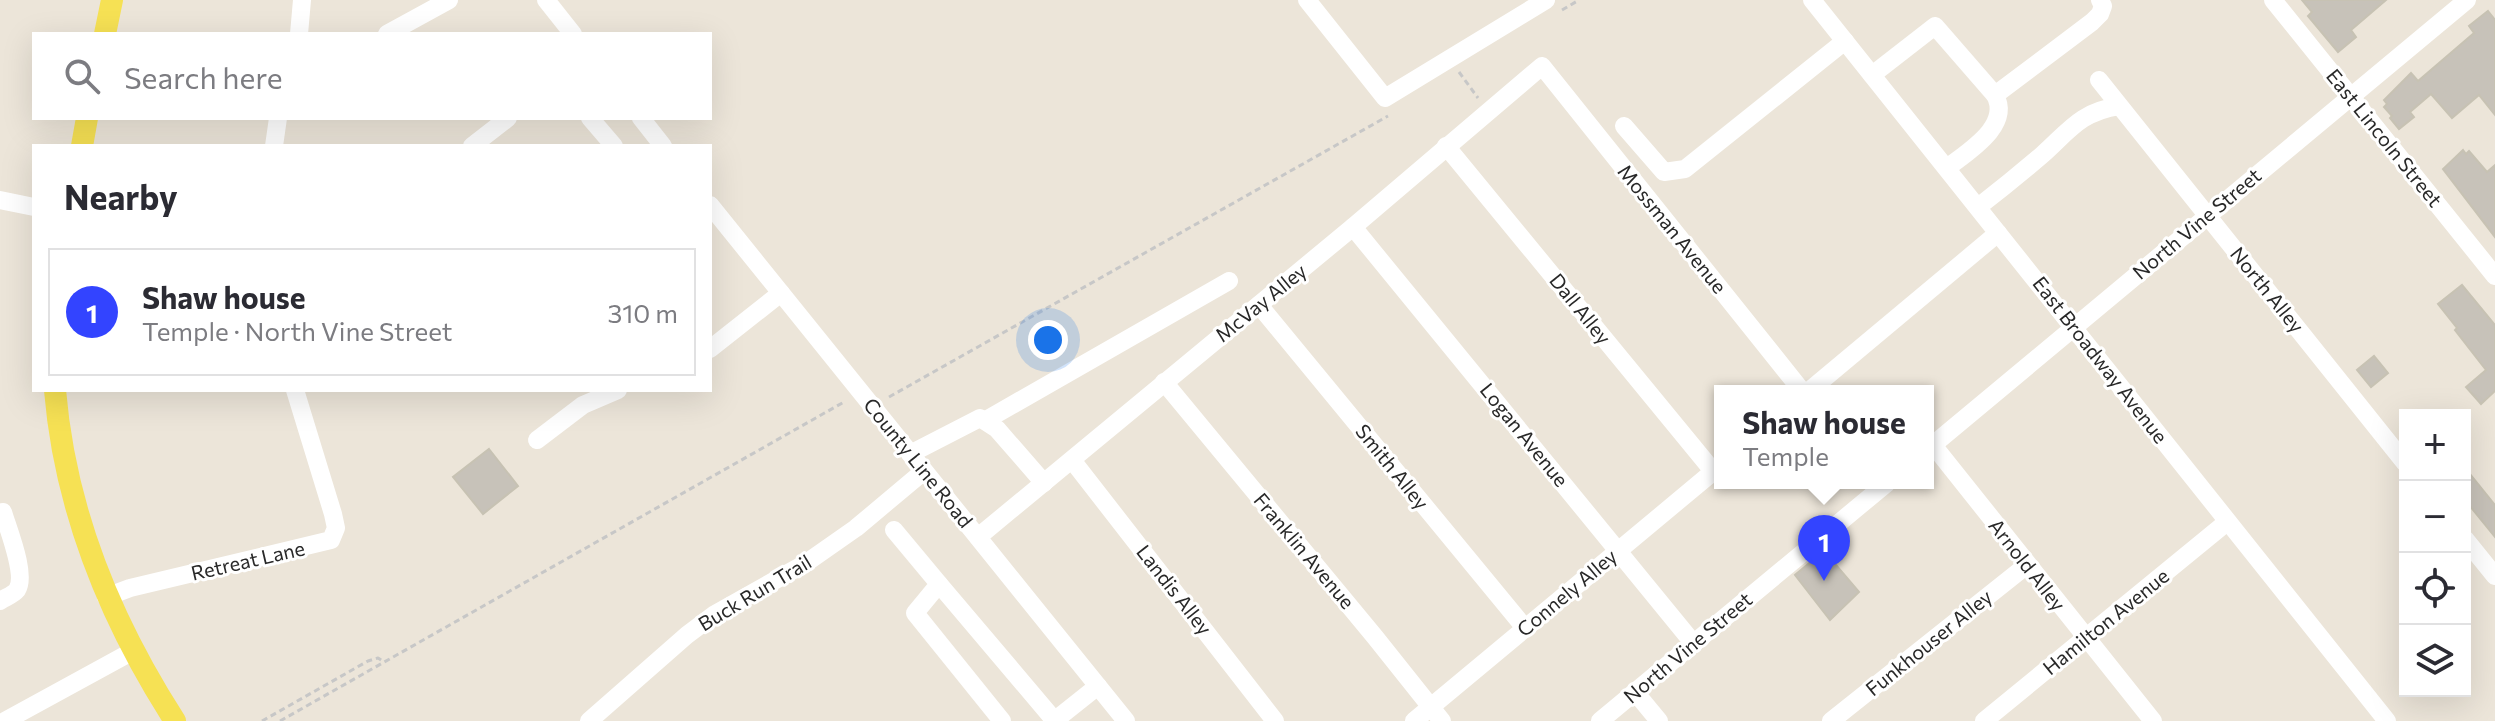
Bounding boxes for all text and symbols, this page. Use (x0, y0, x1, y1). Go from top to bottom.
search box (32, 32, 712, 120)
icon: search (60, 54, 104, 98)
text: Search here (124, 58, 283, 95)
street label: East Lincoln Street (2322, 64, 2448, 211)
street label: Mossman Avenue (1613, 159, 1732, 298)
street label: North Vine Street (2127, 163, 2265, 284)
text: Nearby (64, 175, 178, 217)
street label: North Alley (2226, 242, 2310, 337)
street label: McVay Alley (1210, 258, 1311, 346)
street label: Dall Alley (1545, 268, 1616, 348)
street label: East Broadway Avenue (2028, 271, 2173, 447)
text: Shaw house (142, 278, 306, 315)
text: 1 (86, 297, 98, 328)
text: 310 m (607, 297, 678, 328)
text: Temple · North Vine Street (142, 315, 453, 346)
your location (1028, 320, 1068, 360)
street label: Logan Avenue (1476, 378, 1574, 491)
popup (1714, 385, 1934, 489)
street label: County Line Road (859, 393, 978, 532)
text: Shaw house (1742, 403, 1906, 440)
map controls (2399, 409, 2471, 697)
button: + (2399, 409, 2471, 481)
street label: Smith Alley (1351, 419, 1434, 514)
text: Temple (1742, 440, 1829, 471)
button: − (2399, 481, 2471, 553)
street label: Franklin Avenue (1249, 488, 1360, 613)
street label: Arnold Alley (1984, 514, 2071, 615)
pin: 1 (1798, 515, 1850, 581)
street label: Retreat Lane (189, 535, 307, 585)
street label: Landis Alley (1132, 540, 1217, 639)
street label: Connely Alley (1512, 544, 1621, 641)
street label: Buck Run Trail (693, 549, 816, 635)
button: locate (2399, 553, 2471, 625)
street label: Hamilton Avenue (2038, 563, 2173, 679)
street label: Funkhouser Alley (1860, 584, 1996, 700)
street label: North Vine Street (1618, 587, 1756, 708)
button: layers (2399, 625, 2471, 697)

